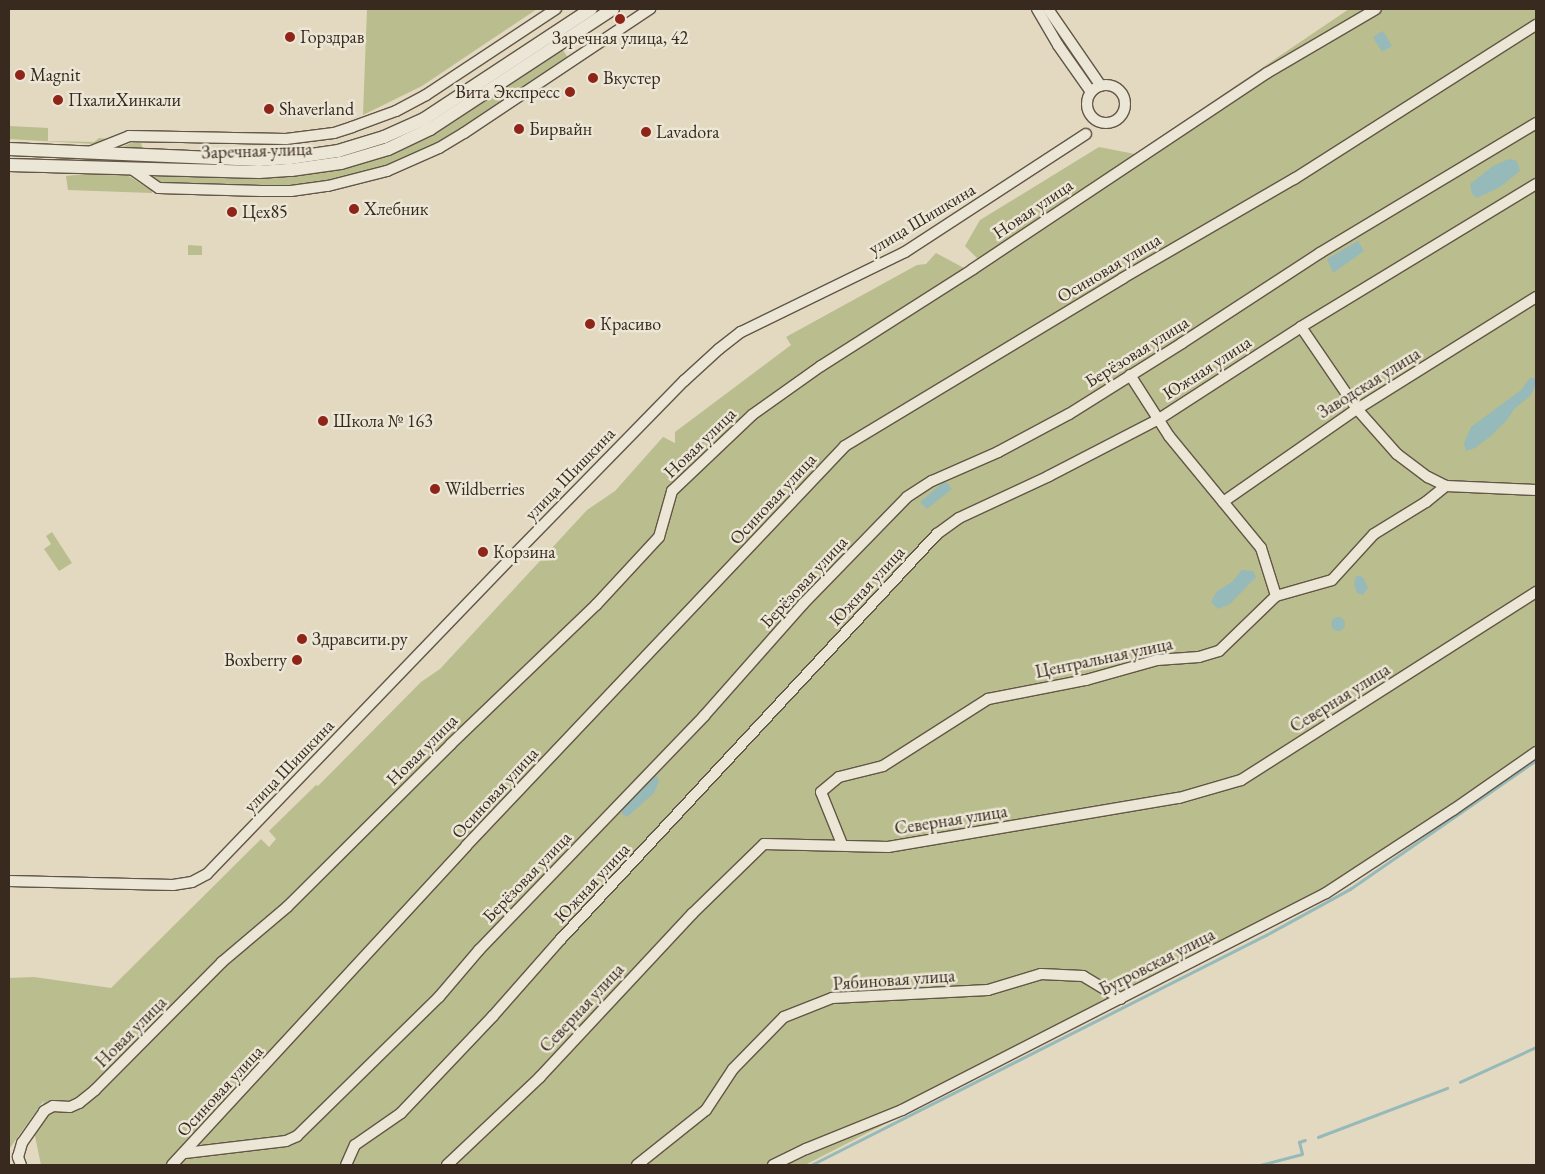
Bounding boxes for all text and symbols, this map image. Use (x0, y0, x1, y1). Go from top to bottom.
marker: Заречная улица, 42 (614, 13, 626, 25)
place label: Горздрав (300, 26, 364, 48)
place label: Заречная улица, 42 (552, 27, 688, 49)
marker: Горздрав (284, 31, 296, 43)
place label: Magnit (30, 64, 80, 86)
place label: Вкустер (603, 67, 661, 89)
marker: Magnit (14, 69, 26, 81)
marker: Вкустер (587, 72, 599, 84)
place label: Вита Экспресс (455, 81, 560, 103)
marker: Вита Экспресс (564, 86, 576, 98)
place label: ПхалиХинкали (68, 89, 181, 111)
marker: ПхалиХинкали (52, 94, 64, 106)
place label: Shaverland (279, 98, 354, 120)
marker: Shaverland (263, 103, 275, 115)
place label: Бирвайн (529, 118, 592, 140)
place label: Lavadora (656, 121, 719, 143)
marker: Бирвайн (513, 123, 525, 135)
marker: Lavadora (640, 126, 652, 138)
street label: Заречная улица (201, 138, 313, 164)
street label: Новая улица (989, 174, 1077, 244)
street label: улица Шишкина (865, 179, 979, 259)
place label: Хлебник (364, 198, 428, 220)
place label: Цех85 (242, 201, 288, 223)
marker: Хлебник (348, 203, 360, 215)
marker: Цех85 (226, 206, 238, 218)
street label: Осиновая улица (1053, 229, 1165, 307)
street label: Берёзовая улица (1081, 312, 1193, 392)
place label: Красиво (600, 313, 661, 335)
marker: Красиво (584, 318, 596, 330)
street label: Южная улица (1159, 331, 1255, 405)
street label: Заводская улица (1314, 343, 1424, 423)
street label: Новая улица (659, 403, 741, 483)
place label: Школа № 163 (333, 410, 433, 432)
marker: Школа № 163 (317, 415, 329, 427)
street label: улица Шишкина (520, 423, 620, 525)
street label: Осиновая улица (725, 449, 821, 549)
place label: Wildberries (445, 478, 525, 500)
marker: Wildberries (429, 483, 441, 495)
street label: Берёзовая улица (756, 531, 852, 633)
place label: Корзина (493, 541, 555, 563)
street label: Южная улица (825, 542, 909, 630)
marker: Корзина (477, 546, 489, 558)
place label: Здравсити.ру (312, 628, 408, 650)
marker: Здравсити.ру (296, 633, 308, 645)
street label: Центральная улица (1033, 633, 1175, 683)
place label: Boxberry (224, 649, 287, 671)
marker: Boxberry (291, 654, 303, 666)
street label: Северная улица (1286, 659, 1394, 737)
street label: Новая улица (382, 710, 462, 790)
street label: улица Шишкина (239, 715, 339, 817)
street label: Осиновая улица (447, 743, 543, 843)
street label: Северная улица (893, 800, 1009, 840)
street label: Берёзовая улица (478, 827, 576, 927)
street label: Южная улица (550, 839, 634, 927)
street label: Бугровская улица (1096, 924, 1218, 1000)
street label: Северная улица (535, 959, 629, 1057)
street label: Рябиновая улица (832, 965, 956, 995)
street label: Новая улица (91, 992, 171, 1072)
street label: Осиновая улица (172, 1041, 268, 1141)

